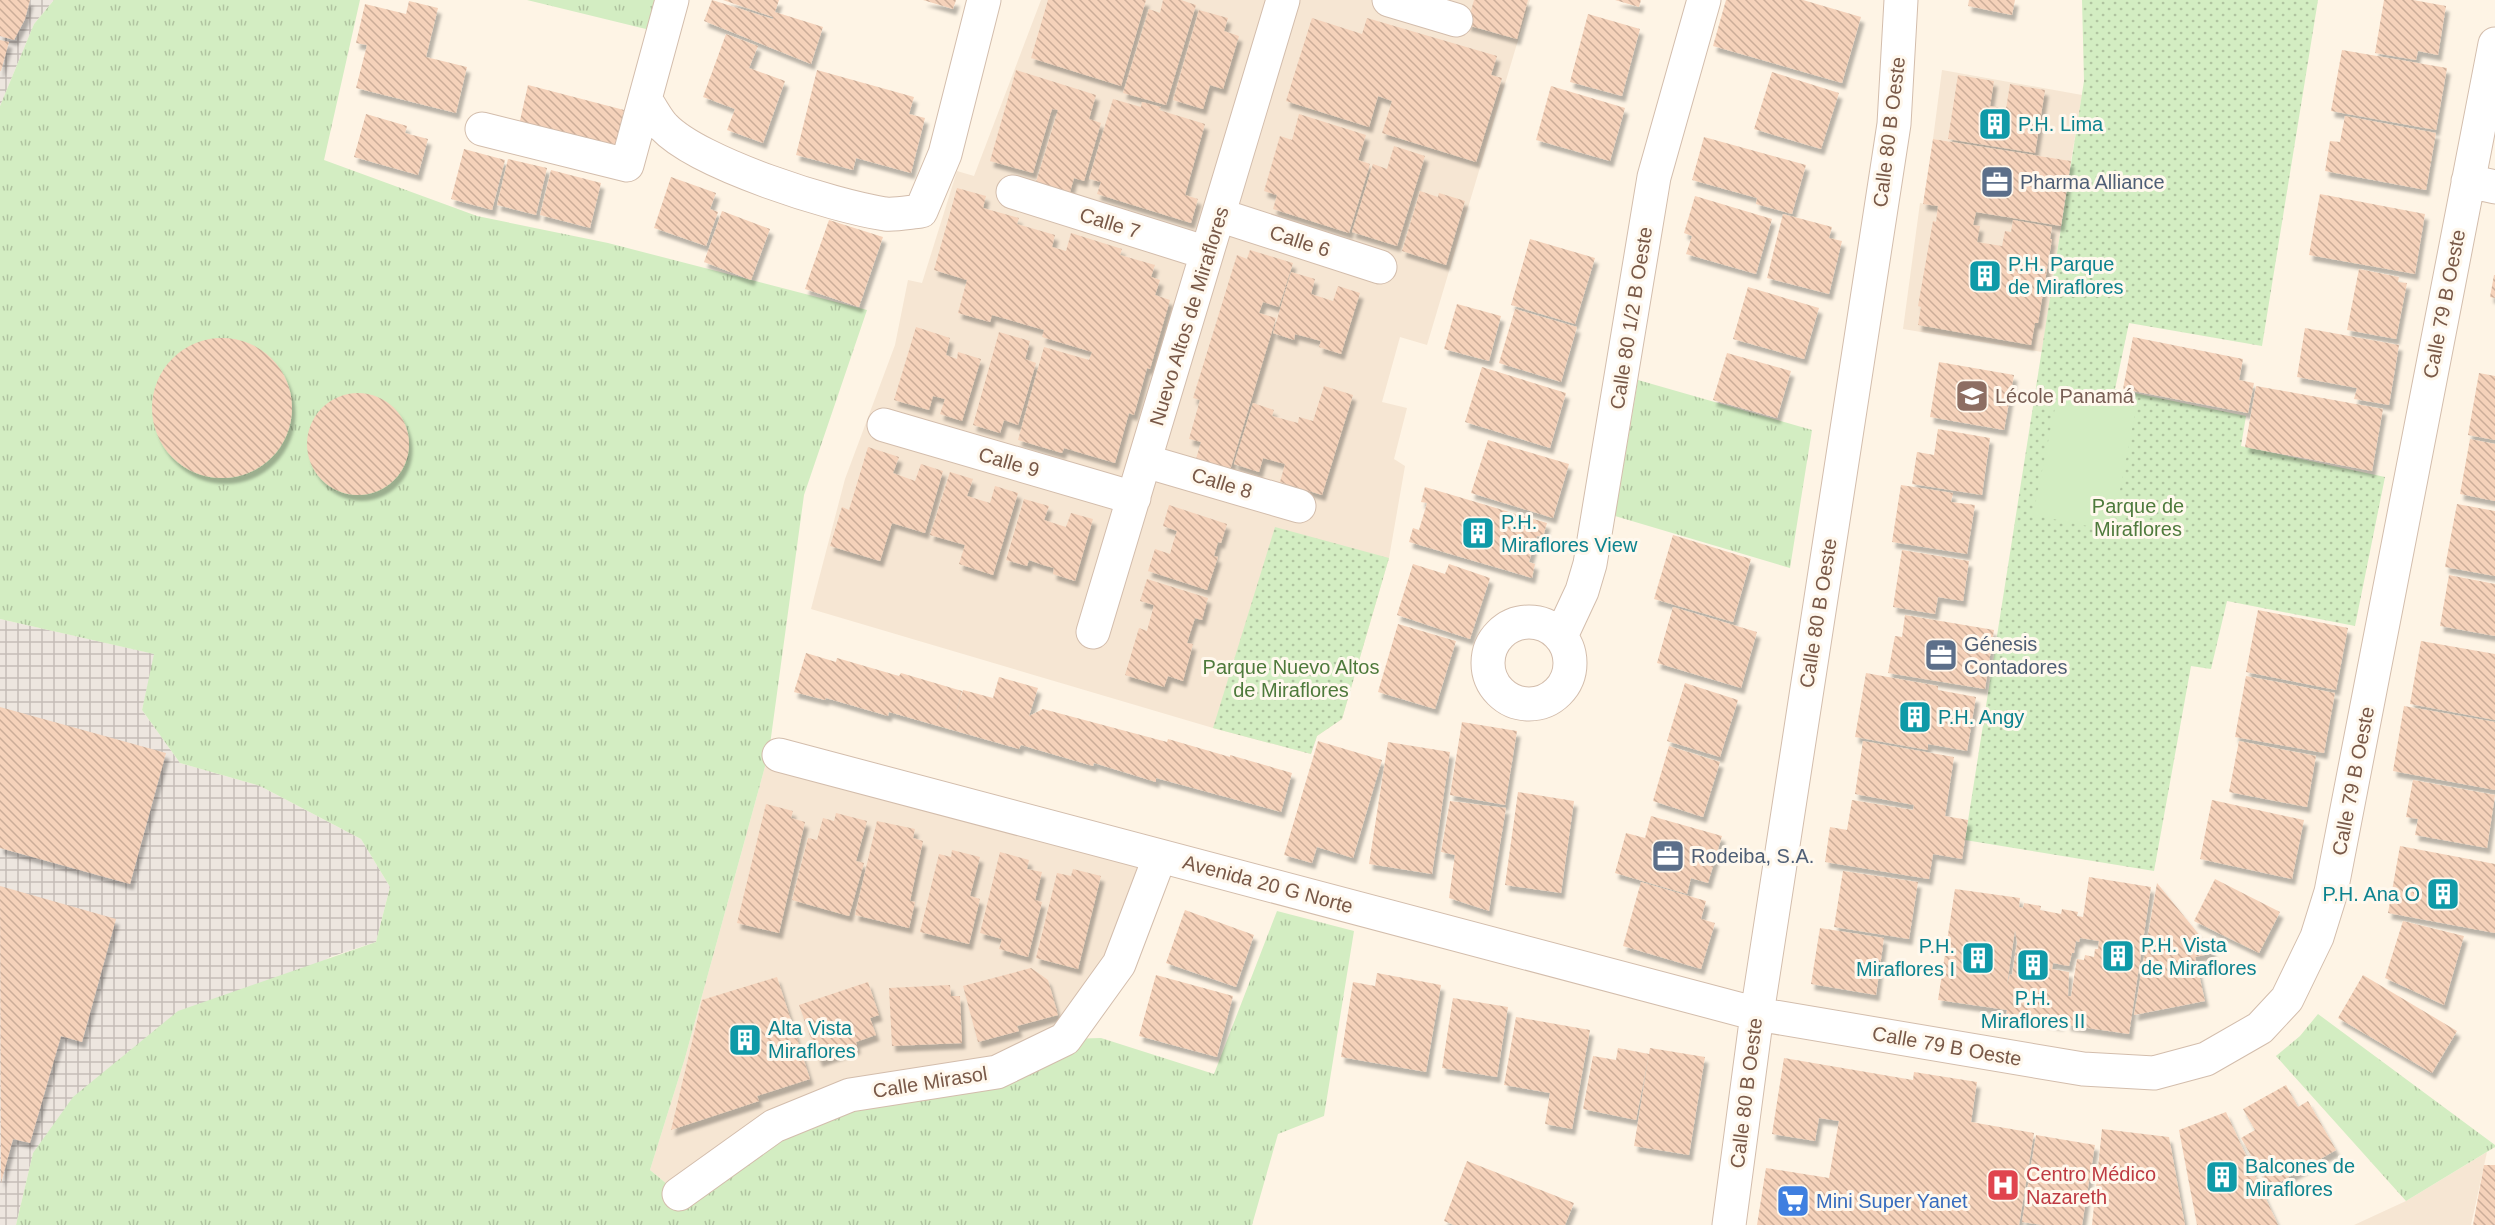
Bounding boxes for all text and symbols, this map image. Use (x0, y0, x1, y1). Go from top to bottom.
street label: Calle 80 B Oeste (1869, 56, 1909, 208)
building icon: P.H. Lima (1977, 106, 2013, 142)
place label: P.H. Lima (2018, 113, 2104, 135)
office icon: Pharma Alliance (1979, 164, 2015, 200)
place label: Pharma Alliance (2020, 171, 2165, 193)
street label: Calle 7 (1077, 203, 1143, 243)
street label: Nuevo Altos de Miraflores (1145, 204, 1233, 428)
street label: Calle 6 (1267, 221, 1333, 261)
street label: Calle 80 1/2 B Oeste (1606, 225, 1656, 411)
street label: Calle 79 B Oeste (2419, 228, 2469, 380)
place label: P.H. Parque de Miraflores (2008, 253, 2124, 298)
building icon: P.H. Parque de Miraflores (1967, 258, 2003, 294)
school or university icon: Lécole Panamá (1954, 378, 1990, 414)
place label: Lécole Panamá (1995, 385, 2135, 407)
street label: Calle 9 (976, 443, 1042, 481)
street label: Calle 8 (1189, 463, 1255, 503)
park label: Parque de Miraflores (2092, 495, 2184, 540)
place label: P.H. Miraflores View (1501, 511, 1638, 556)
building icon: P.H. Miraflores View (1460, 515, 1496, 551)
street label: Calle 80 B Oeste (1795, 537, 1841, 689)
place label: Génesis Contadores (1964, 633, 2067, 678)
office icon: Génesis Contadores (1923, 637, 1959, 673)
park label: Parque Nuevo Altos de Miraflores (1203, 656, 1379, 701)
building icon: P.H. Angy (1897, 699, 1933, 735)
street label: Calle 79 B Oeste (2328, 705, 2378, 857)
place label: P.H. Angy (1938, 706, 2024, 728)
office icon: Rodeiba, S.A. (1650, 838, 1686, 874)
place label: Rodeiba, S.A. (1691, 845, 1814, 867)
street label: Avenida 20 G Norte (1180, 851, 1356, 917)
building icon: P.H. Ana O (2425, 876, 2461, 912)
place label: P.H. Ana O (2323, 883, 2420, 905)
place label: P.H. Vista de Miraflores (2141, 934, 2257, 979)
place label: P.H. Miraflores I (1856, 935, 1955, 980)
building icon: P.H. Vista de Miraflores (2100, 938, 2136, 974)
building icon: P.H. Miraflores I (1960, 940, 1996, 976)
building icon: P.H. Miraflores II (2015, 947, 2051, 983)
place label: P.H. Miraflores II (1981, 987, 2085, 1032)
place label: Alta Vista Miraflores (768, 1017, 856, 1062)
street label: Calle 80 B Oeste (1726, 1017, 1766, 1169)
building icon: Alta Vista Miraflores (727, 1022, 763, 1058)
street label: Calle 79 B Oeste (1871, 1022, 2023, 1070)
street label: Calle Mirasol (871, 1062, 989, 1102)
place label: Balcones de Miraflores (2245, 1155, 2355, 1200)
building icon: Balcones de Miraflores (2204, 1159, 2240, 1195)
place label: Centro Médico Nazareth (2026, 1163, 2156, 1208)
hospital icon: Centro Médico Nazareth (1985, 1167, 2021, 1203)
supermarket icon: Mini Super Yanet (1775, 1183, 1811, 1219)
place label: Mini Super Yanet (1816, 1190, 1968, 1212)

